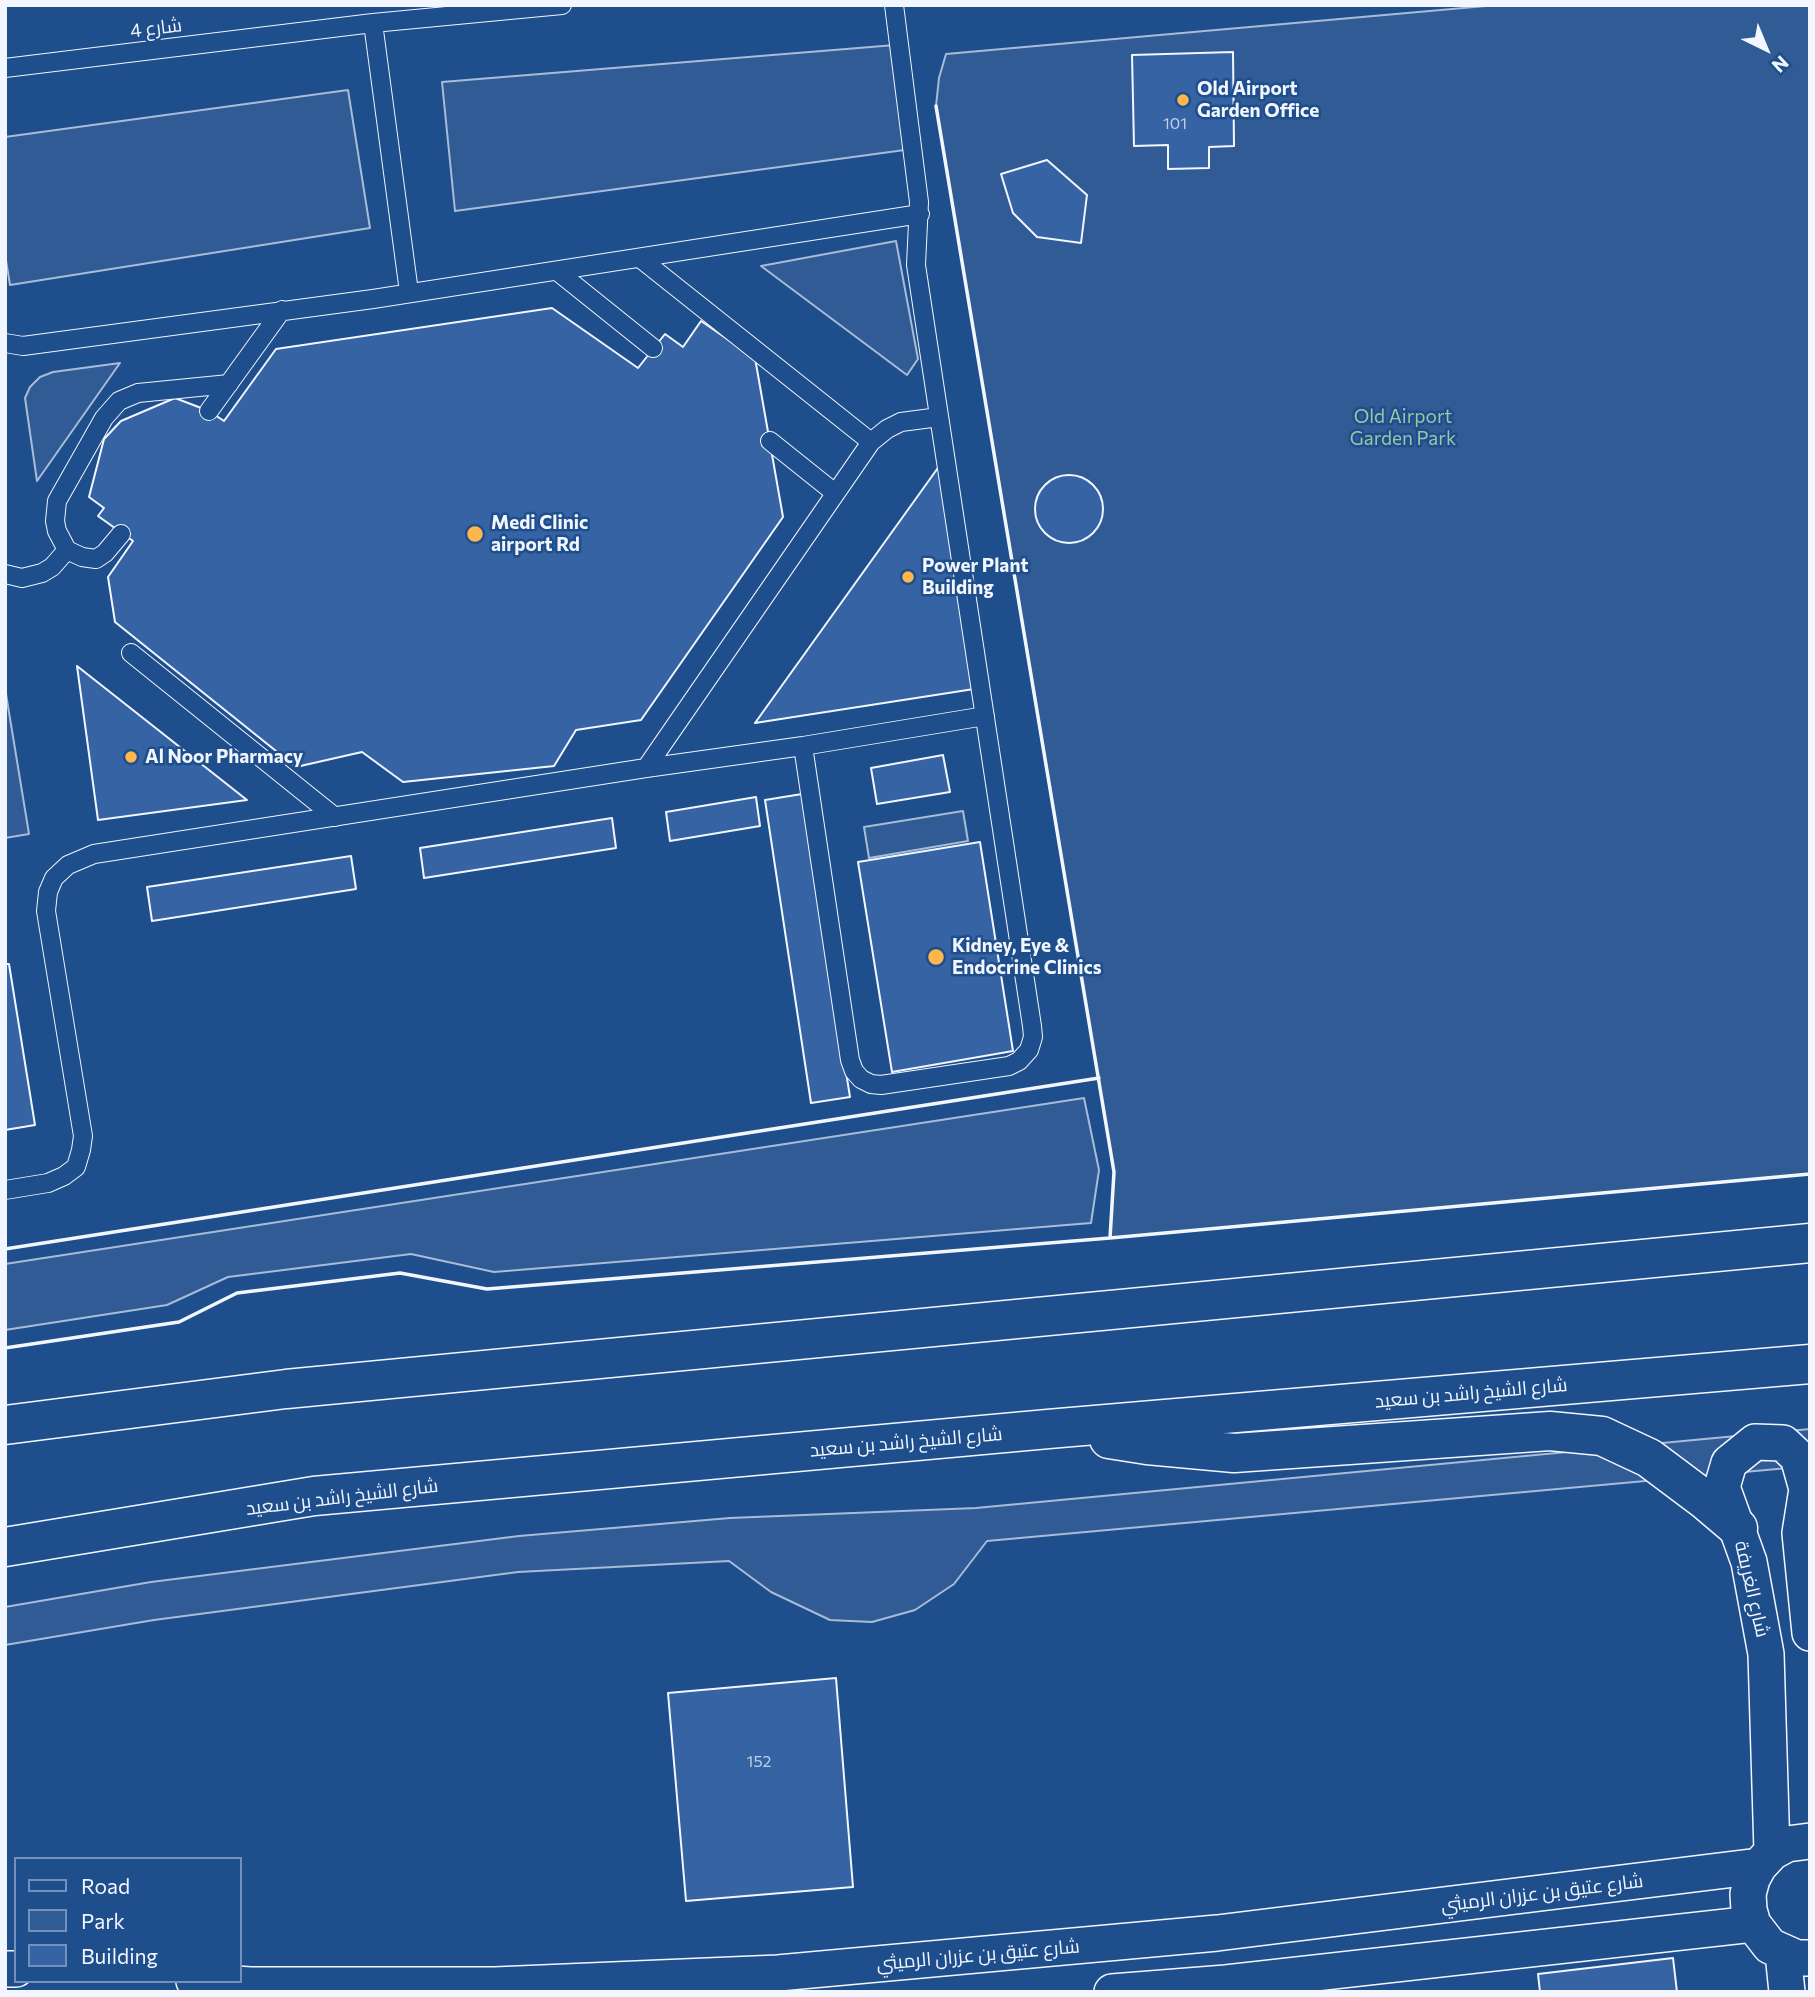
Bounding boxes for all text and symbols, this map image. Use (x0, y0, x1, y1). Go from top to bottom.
street label: شارع 4 (129, 14, 183, 42)
north arrow (1731, 14, 1801, 84)
text: N (1768, 51, 1794, 78)
place label: Old Airport Garden Office (1197, 78, 1319, 122)
marker: Old Airport Garden Office (1175, 92, 1191, 108)
house number: 101 (1163, 114, 1187, 134)
park label: Old Airport Garden Park (1350, 406, 1456, 450)
place label: Medi Clinic airport Rd (491, 512, 588, 556)
marker: Medi Clinic airport Rd (465, 524, 485, 544)
place label: Power Plant Building (922, 555, 1028, 599)
marker: Power Plant Building (900, 569, 916, 585)
place label: Al Noor Pharmacy (145, 746, 303, 768)
marker: Al Noor Pharmacy (123, 749, 139, 765)
place label: Kidney, Eye & Endocrine Clinics (952, 935, 1102, 979)
marker: Kidney, Eye & Endocrine Clinics (926, 947, 946, 967)
street label: شارع الشيخ راشد بن سعيد (1374, 1373, 1568, 1413)
street label: شارع الشيخ راشد بن سعيد (809, 1422, 1003, 1462)
street label: شارع الشيخ راشد بن سعيد (245, 1474, 439, 1520)
street label: شارع الغريفة (1730, 1539, 1774, 1639)
house number: 152 (747, 1752, 771, 1772)
legend (14, 1857, 242, 1983)
street label: شارع عتيق بن عزران الرميثي (1439, 1869, 1645, 1917)
text: Road (81, 1873, 130, 1898)
text: Park (81, 1908, 125, 1933)
street label: شارع عتيق بن عزران الرميثي (876, 1935, 1080, 1975)
text: Building (81, 1943, 158, 1968)

